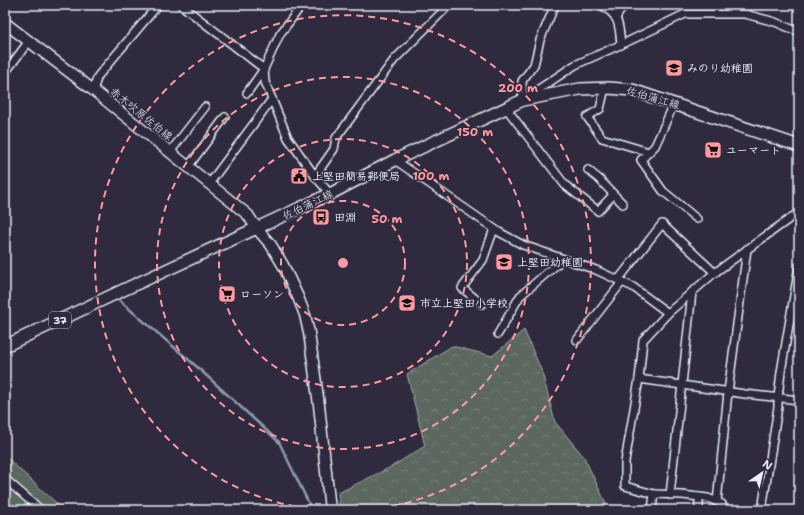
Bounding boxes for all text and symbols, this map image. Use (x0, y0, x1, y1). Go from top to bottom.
school or university icon: みのり幼稚園 (664, 58, 684, 78)
place label: みのり幼稚園 (687, 61, 753, 76)
text: 200 m (498, 80, 538, 96)
street label: 佐伯蒲江線 (624, 83, 682, 113)
street label: 赤木吹原佐伯線 (106, 84, 176, 144)
text: 150 m (457, 124, 493, 140)
supermarket icon: ユーマート (703, 140, 723, 160)
place label: ユーマート (726, 143, 781, 158)
public building icon: 上堅田簡易郵便局 (289, 166, 309, 186)
text: 100 m (413, 168, 450, 184)
place label: 上堅田簡易郵便局 (312, 169, 400, 184)
street label: 佐伯蒲江線 (280, 186, 336, 224)
bus stop icon: 田淵 (311, 207, 331, 227)
place label: 田淵 (334, 210, 356, 225)
text: 50 m (372, 211, 403, 227)
school or university icon: 上堅田幼稚園 (494, 252, 514, 272)
place label: 上堅田幼稚園 (517, 255, 583, 270)
centre of rings (336, 256, 350, 270)
supermarket icon: ローソン (217, 284, 237, 304)
place label: ローソン (240, 287, 284, 302)
school or university icon: 市立上堅田小学校 (397, 293, 417, 313)
place label: 市立上堅田小学校 (420, 296, 508, 311)
road number: 37 (49, 312, 71, 328)
north arrow (742, 453, 782, 493)
text: N (760, 456, 775, 474)

